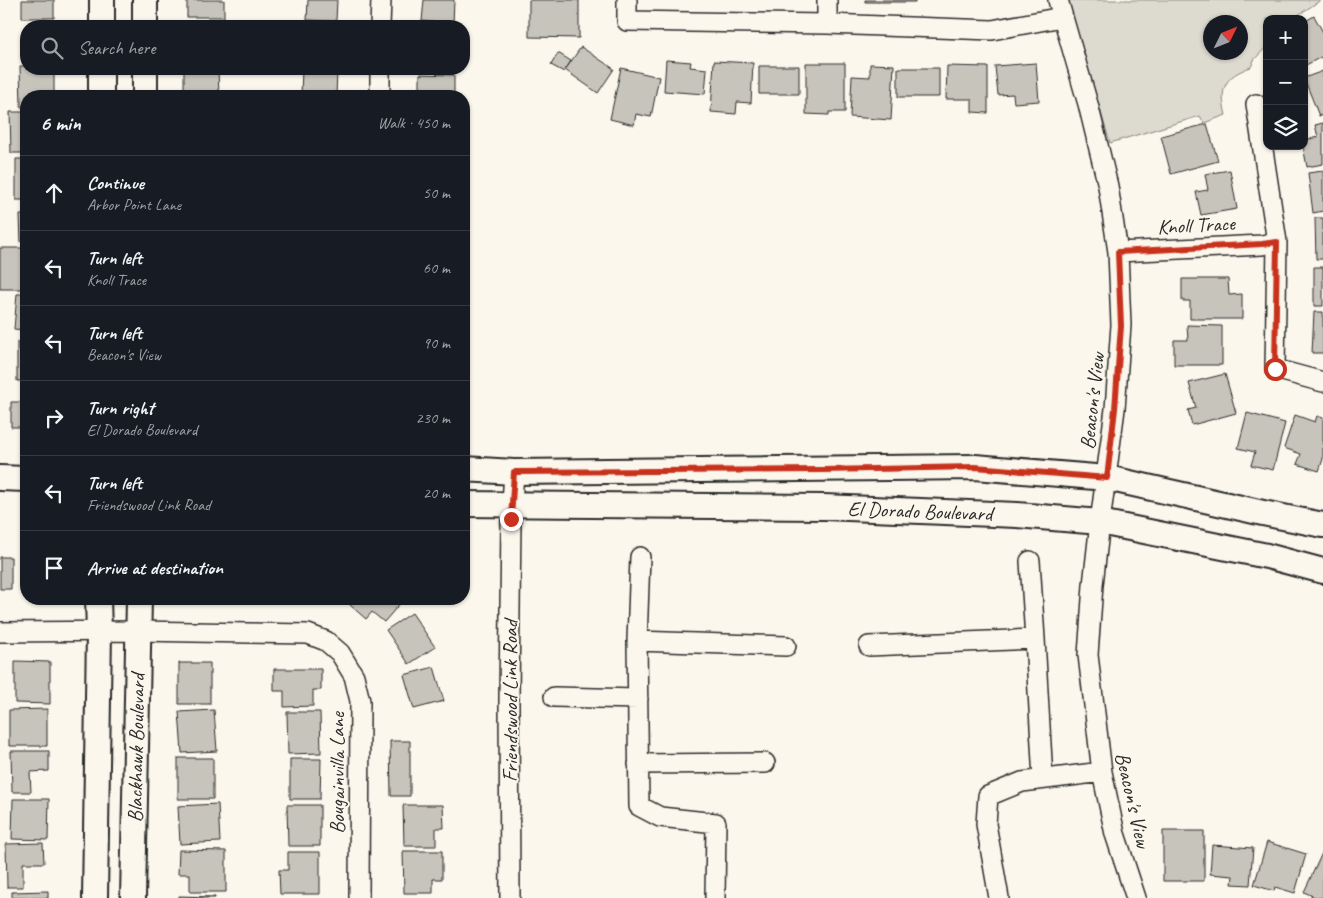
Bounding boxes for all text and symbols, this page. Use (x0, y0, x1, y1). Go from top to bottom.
north arrow (1203, 15, 1248, 60)
map controls (1263, 15, 1308, 150)
button: + (1263, 15, 1308, 60)
search box (20, 20, 470, 75)
icon: search (38, 34, 66, 62)
text: Search here (78, 36, 155, 60)
button: − (1263, 60, 1308, 105)
button: layers (1263, 105, 1308, 150)
text: 6 min (40, 110, 81, 136)
text: Walk · 450 m (378, 113, 450, 133)
text: Continue (87, 171, 144, 195)
icon: ahead (40, 179, 68, 207)
text: 50 m (423, 183, 450, 203)
text: Arbor Point Lane (87, 195, 181, 215)
street label: Knoll Trace (1157, 210, 1237, 240)
text: Turn left (87, 246, 142, 270)
icon: left (40, 254, 68, 282)
text: 60 m (423, 258, 450, 278)
text: Knoll Trace (87, 270, 146, 290)
text: Turn left (87, 321, 142, 345)
icon: left (40, 329, 68, 357)
text: 90 m (423, 333, 450, 353)
text: Beacon's View (87, 345, 161, 365)
street label: Beacon's View (1074, 349, 1110, 451)
route start (1264, 358, 1287, 381)
text: Turn right (87, 396, 154, 420)
icon: right (40, 404, 68, 432)
text: 230 m (416, 408, 450, 428)
text: El Dorado Boulevard (87, 420, 197, 440)
text: Turn left (87, 471, 142, 495)
icon: left (40, 479, 68, 507)
text: 20 m (423, 483, 450, 503)
text: Friendswood Link Road (87, 495, 210, 515)
street label: El Dorado Boulevard (847, 495, 996, 527)
route end (500, 508, 523, 531)
icon: arrive (40, 554, 68, 582)
text: Arrive at destination (87, 556, 223, 580)
street label: Friendswood Link Road (497, 617, 523, 782)
street label: Blackhawk Boulevard (122, 670, 150, 823)
street label: Bougainvilla Lane (324, 711, 350, 834)
street label: Beacon's View (1109, 750, 1157, 852)

